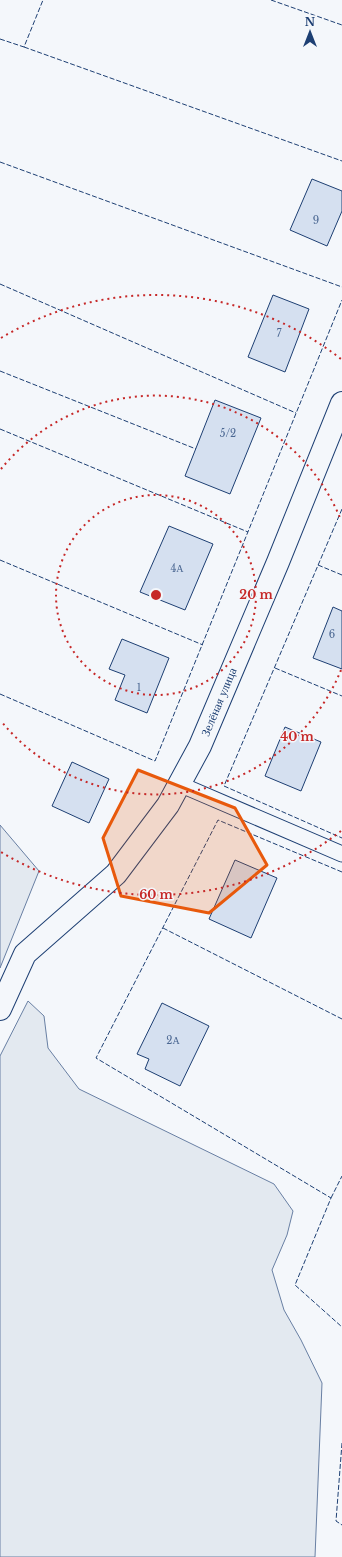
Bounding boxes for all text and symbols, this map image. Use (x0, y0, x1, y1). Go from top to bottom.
north arrow (290, 12, 330, 52)
text: N (305, 15, 316, 29)
house number: 9 (313, 214, 319, 227)
house number: 7 (276, 327, 282, 340)
house number: 5/2 (220, 427, 236, 440)
house number: 4А (170, 562, 184, 575)
text: 20 m (239, 587, 273, 602)
centre of rings (149, 588, 163, 602)
house number: 6 (329, 628, 335, 641)
street label: Зелёная улица (197, 665, 240, 738)
house number: 1 (137, 681, 141, 694)
text: 40 m (280, 729, 314, 744)
text: 60 m (139, 887, 174, 902)
house number: 2А (166, 1034, 180, 1047)

